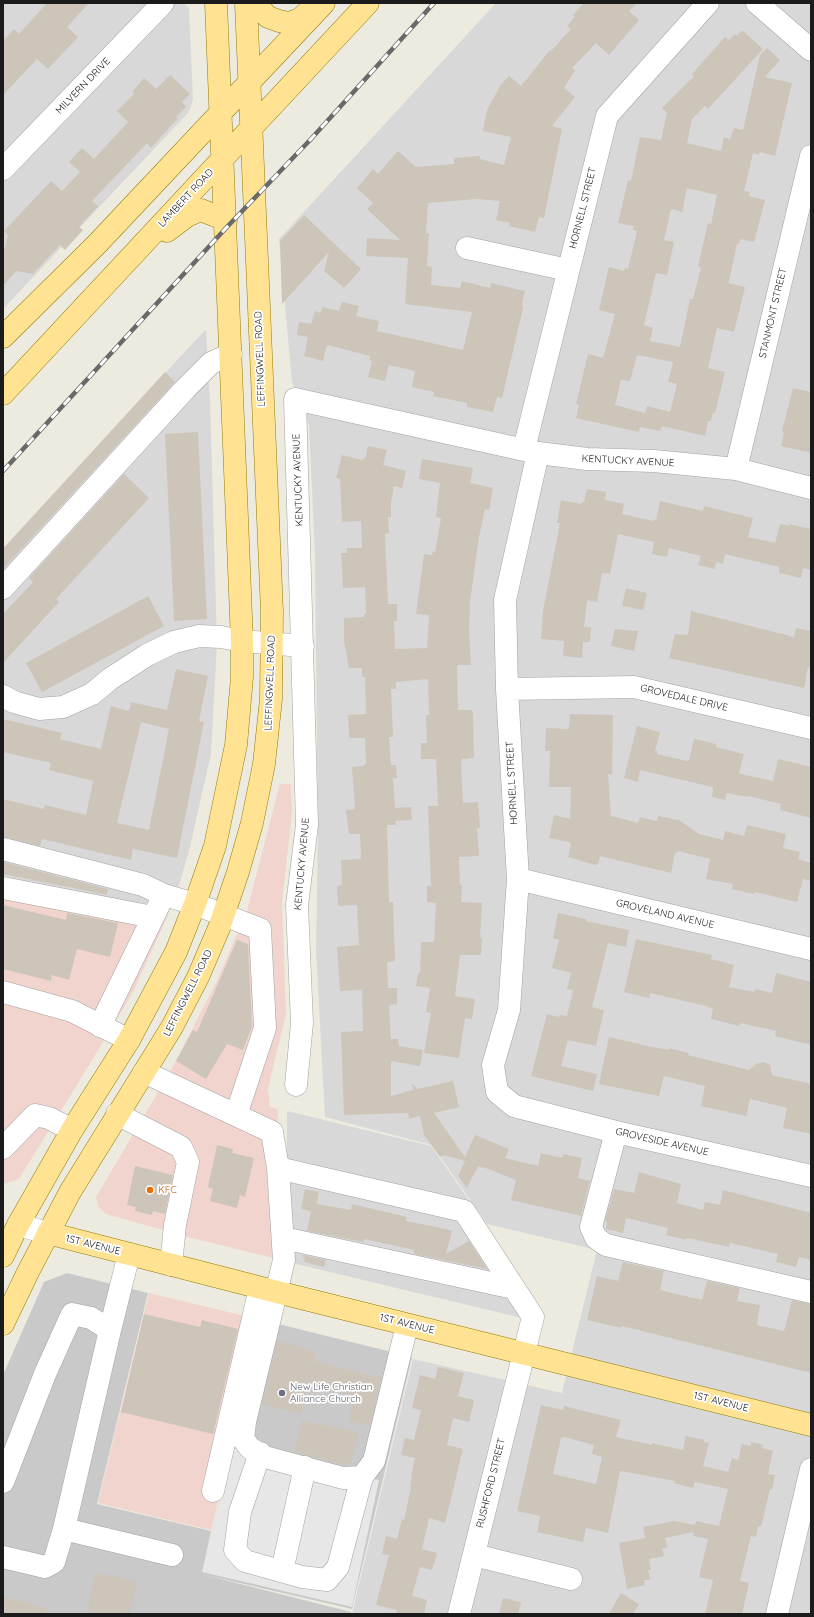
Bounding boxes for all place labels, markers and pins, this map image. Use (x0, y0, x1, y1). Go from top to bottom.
place label: KFC (158, 1184, 177, 1196)
marker: KFC (145, 1185, 155, 1195)
place label: New Life Christian Alliance Church (290, 1381, 373, 1404)
marker: New Life Christian Alliance Church (277, 1388, 287, 1398)

